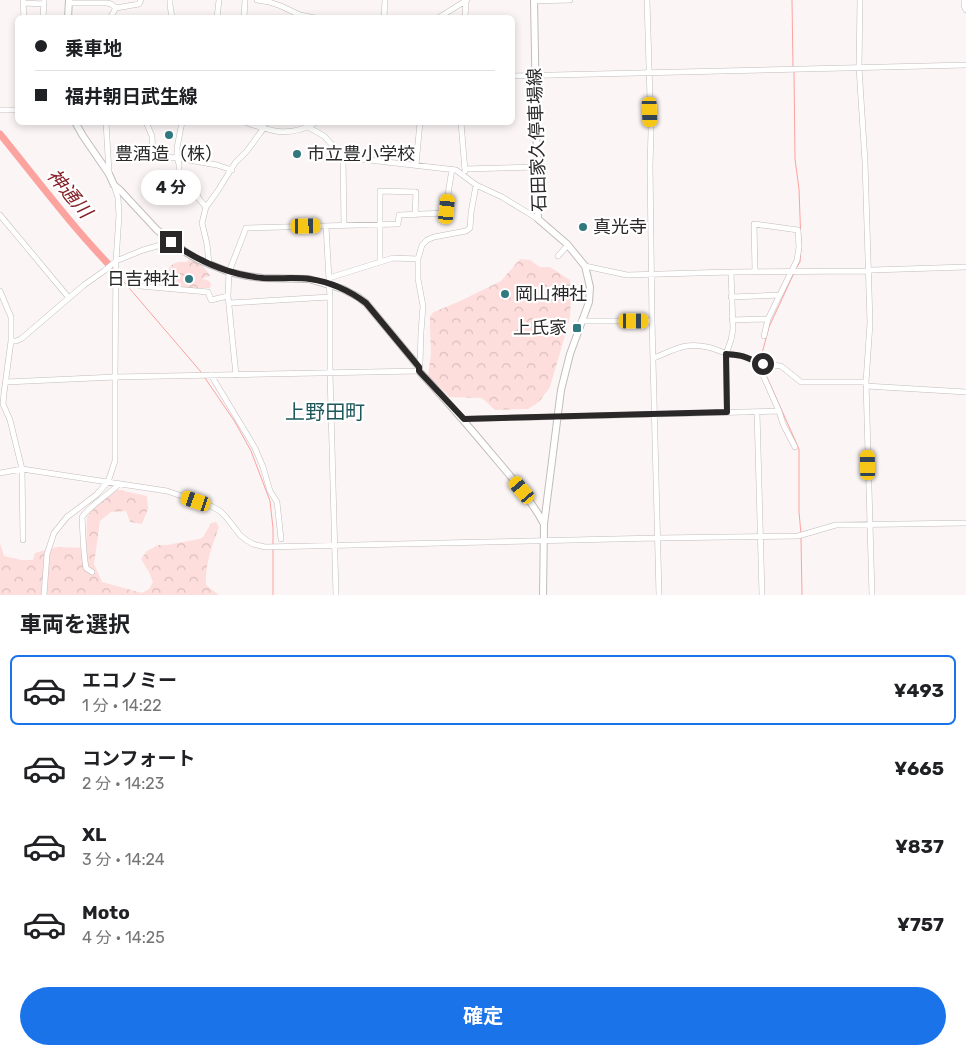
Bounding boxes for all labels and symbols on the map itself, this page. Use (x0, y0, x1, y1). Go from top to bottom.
street label: 石田家久停車場線 (523, 68, 551, 212)
car (641, 97, 658, 127)
marker: 豊酒造（株） (163, 129, 175, 141)
place label: 豊酒造（株） (115, 143, 223, 165)
place label: 市立豊小学校 (307, 143, 415, 165)
marker: 市立豊小学校 (291, 148, 303, 160)
water label: 神通川 (42, 164, 98, 224)
callout: 4 分 (141, 170, 201, 204)
car (437, 193, 456, 225)
place label: 真光寺 (593, 216, 647, 238)
car (290, 218, 321, 234)
marker: 真光寺 (577, 221, 589, 233)
route end (160, 231, 182, 253)
place label: 日吉神社 (107, 268, 179, 290)
marker: 日吉神社 (183, 273, 195, 285)
place label: 岡山神社 (515, 283, 587, 305)
marker: 岡山神社 (499, 288, 511, 300)
car (619, 314, 649, 329)
place label: 上氏家 (513, 317, 567, 339)
marker: 上氏家 (571, 322, 583, 334)
route start (752, 353, 774, 375)
district label: 上野田町 (285, 400, 365, 424)
car (860, 450, 875, 480)
car (506, 474, 537, 506)
car (179, 489, 212, 513)

